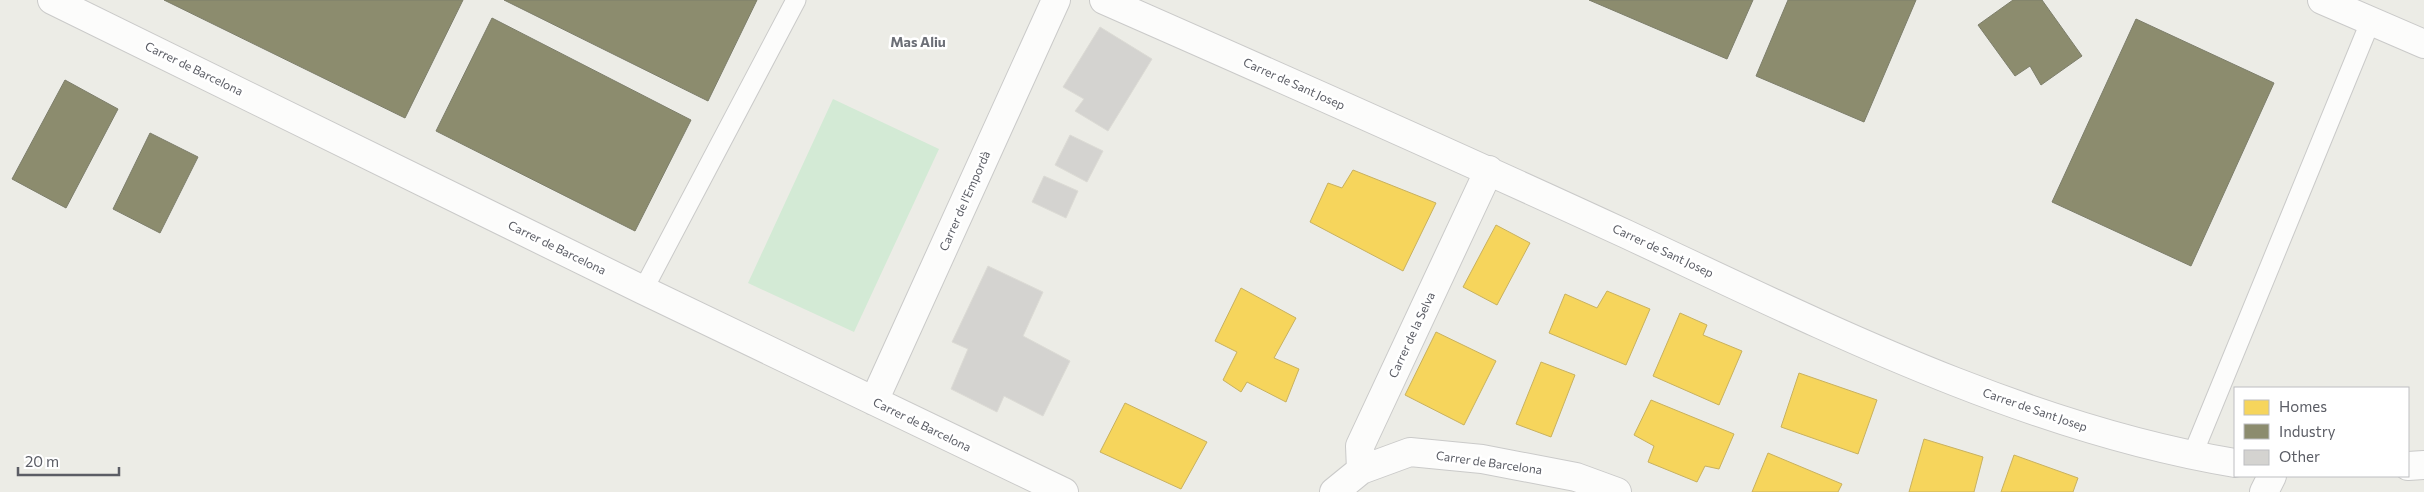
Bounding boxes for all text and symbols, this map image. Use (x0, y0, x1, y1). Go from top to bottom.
district label: Mas Aliu (890, 33, 946, 50)
street label: Carrer de Barcelona (143, 38, 246, 98)
street label: Carrer de Sant Josep (1241, 54, 1347, 113)
street label: Carrer de l'Empordà (936, 148, 992, 253)
street label: Carrer de Barcelona (506, 217, 609, 277)
street label: Carrer de Sant Josep (1610, 221, 1716, 281)
street label: Carrer de la Selva (1385, 289, 1437, 380)
street label: Carrer de Sant Josep (1981, 385, 2089, 434)
legend (2234, 387, 2409, 477)
street label: Carrer de Barcelona (871, 394, 974, 454)
text: Homes (2279, 397, 2327, 415)
text: Industry (2279, 422, 2336, 440)
scale bar (18, 444, 119, 476)
text: Other (2279, 447, 2320, 465)
street label: Carrer de Barcelona (1435, 448, 1543, 476)
text: 20 m (25, 452, 59, 470)

